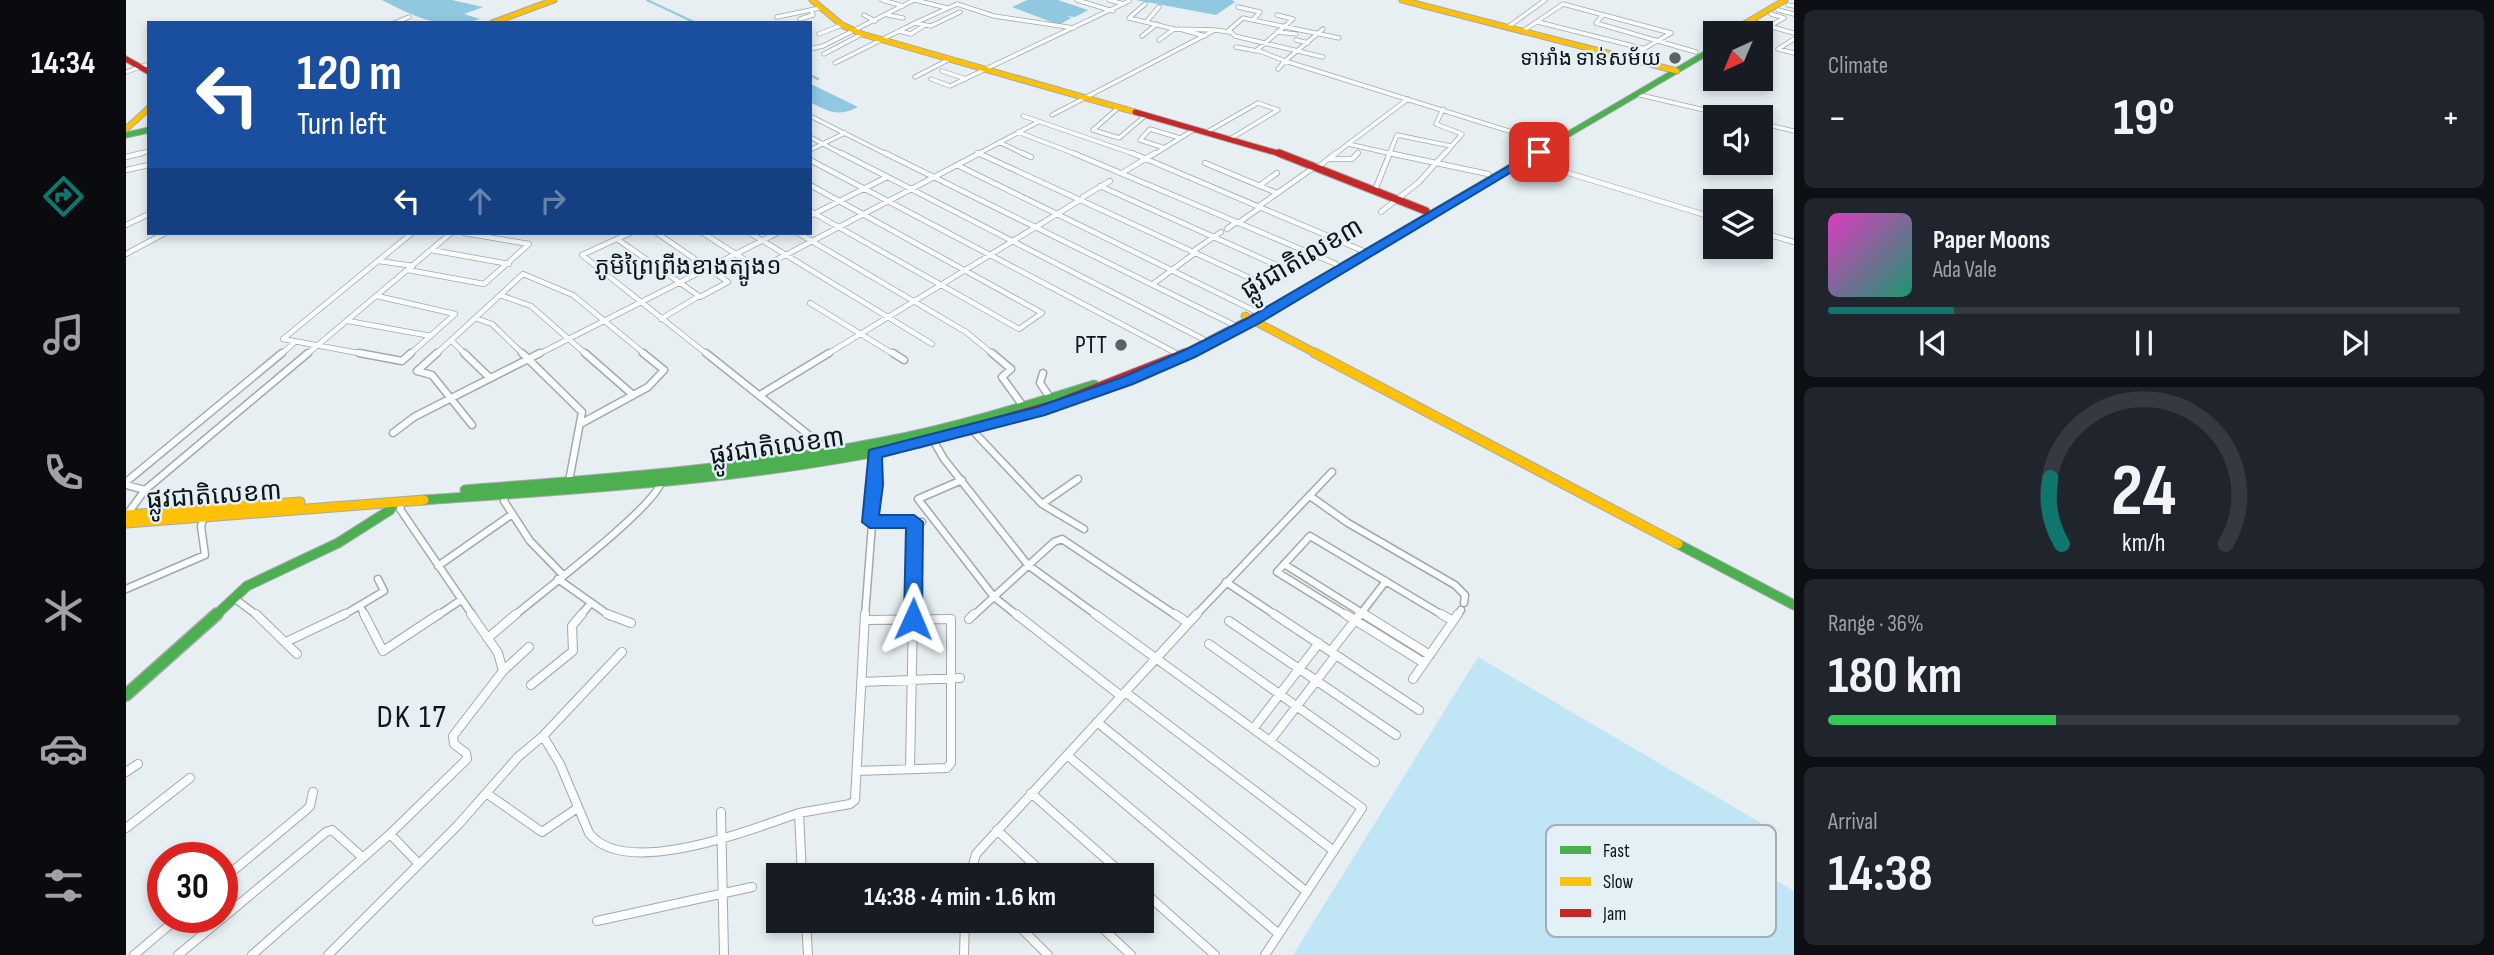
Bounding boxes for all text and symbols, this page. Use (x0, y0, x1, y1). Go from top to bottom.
north arrow (1703, 21, 1773, 91)
map controls (1703, 21, 1773, 259)
text: 14:34 (31, 44, 95, 83)
text: 120 m (297, 45, 402, 104)
place label: ទាអាំង ទាន់សម័យ (1520, 46, 1661, 71)
icon: left (182, 49, 273, 140)
marker: ទាអាំង ទាន់សម័យ (1667, 50, 1683, 66)
text: Climate (1828, 52, 1888, 80)
text: 19° (2113, 87, 2175, 150)
text: − (1828, 96, 1847, 141)
text: + (2441, 96, 2460, 141)
text: Turn left (297, 105, 387, 144)
button: sound (1703, 105, 1773, 175)
pin (1509, 122, 1569, 182)
icon: arrive (1520, 133, 1558, 171)
icon: directions (39, 172, 88, 221)
icon: left (388, 182, 426, 220)
icon: ahead (461, 182, 499, 220)
icon: right (534, 182, 572, 220)
button: layers (1703, 189, 1773, 259)
street label: ផ្លូវជាតិលេខ៣ (1235, 212, 1372, 312)
text: Paper Moons (1933, 225, 2050, 256)
district label: ភូមិព្រៃព្រីងខាងត្បូង១ (594, 251, 782, 287)
text: Ada Vale (1933, 256, 1997, 284)
icon: music (39, 310, 88, 359)
icon: previous (1914, 324, 1952, 362)
icon: pause (2125, 324, 2163, 362)
icon: next (2336, 324, 2374, 362)
place label: PTT (1075, 330, 1107, 361)
marker: PTT (1113, 337, 1129, 353)
street label: ផ្លូវជាតិលេខ៣ (707, 422, 847, 478)
icon: phone (39, 448, 88, 497)
text: 24 (2111, 448, 2177, 536)
street label: ផ្លូវជាតិលេខ៣ (145, 476, 283, 523)
text: km/h (2122, 527, 2166, 558)
position arrow (876, 582, 950, 656)
icon: climate (39, 586, 88, 635)
text: Range · 36% (1828, 610, 1924, 638)
text: 180 km (1828, 645, 1962, 708)
district label: DK 17 (376, 697, 448, 737)
icon: car (39, 724, 88, 773)
text: Arrival (1828, 808, 1877, 836)
legend (1546, 825, 1776, 937)
text: Fast (1603, 840, 1630, 863)
speed limit sign: 30 (147, 842, 238, 933)
text: 14:38 (1828, 843, 1932, 906)
icon: filters (39, 861, 88, 910)
text: Slow (1603, 871, 1633, 894)
text: 14:38 · 4 min · 1.6 km (864, 882, 1056, 913)
text: Jam (1602, 903, 1626, 926)

